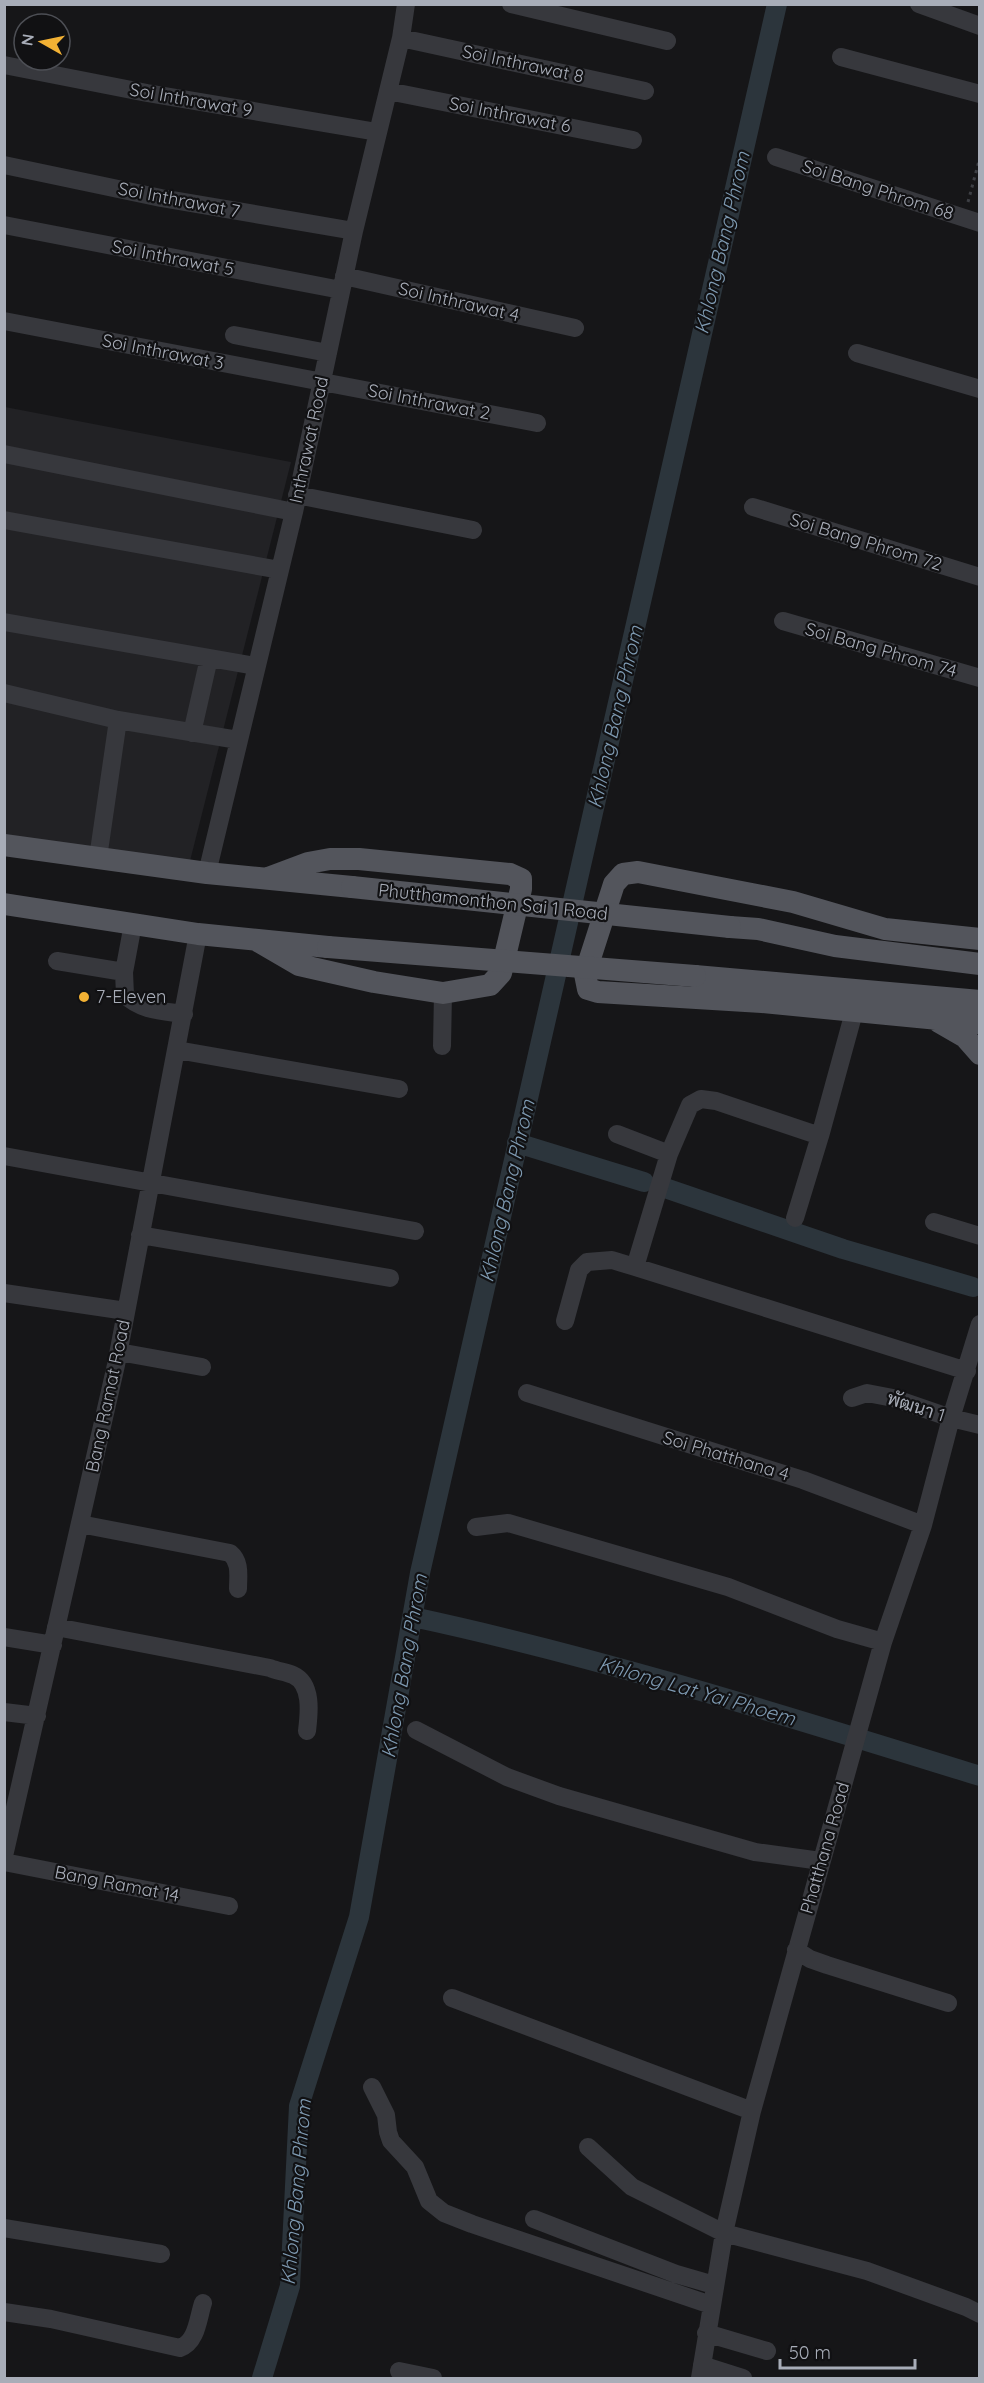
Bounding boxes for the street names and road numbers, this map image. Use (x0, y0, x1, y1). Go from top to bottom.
street label: Soi Inthrawat 8 (460, 39, 586, 88)
street label: Soi Inthrawat 9 (128, 77, 254, 122)
street label: Soi Inthrawat 6 (447, 91, 573, 138)
street label: Soi Bang Phrom 68 (799, 154, 957, 225)
street label: Soi Inthrawat 7 (116, 176, 242, 223)
street label: Soi Inthrawat 5 (110, 234, 236, 281)
street label: Soi Inthrawat 4 (396, 276, 522, 327)
street label: Soi Inthrawat 3 (100, 328, 226, 375)
street label: Inthrawat Road (284, 374, 333, 505)
street label: Soi Inthrawat 2 (366, 378, 492, 425)
street label: Soi Bang Phrom 72 (787, 507, 945, 576)
street label: Soi Bang Phrom 74 (803, 617, 960, 682)
street label: Phutthamonthon Sai 1 Road (377, 878, 609, 925)
street label: Bang Ramat Road (80, 1318, 135, 1474)
street label: พัฒนา 1 (884, 1386, 948, 1427)
street label: Soi Phatthana 4 (660, 1425, 792, 1486)
street label: Phatthana Road (795, 1779, 854, 1916)
street label: Bang Ramat 14 (53, 1860, 181, 1907)

